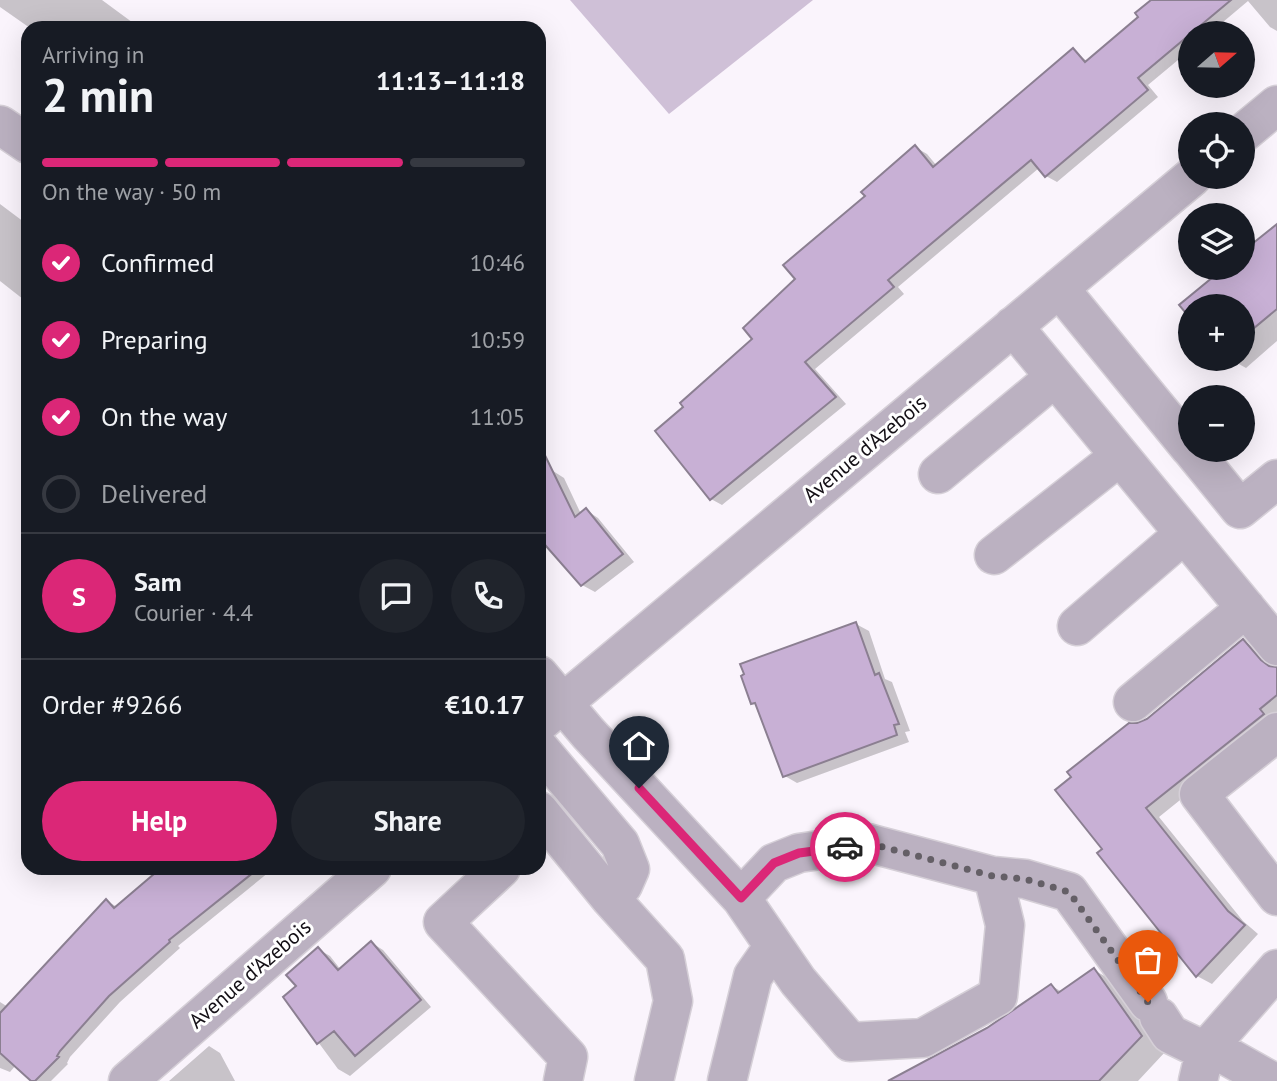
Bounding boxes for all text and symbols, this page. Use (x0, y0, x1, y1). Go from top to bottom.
north arrow (1178, 21, 1255, 98)
map controls (1178, 21, 1255, 462)
text: Arriving in (42, 40, 144, 69)
text: 11:13–11:18 (376, 64, 525, 97)
text: 2 min (42, 65, 154, 125)
button: locate (1178, 112, 1255, 189)
text: On the way · 50 m (42, 177, 221, 206)
button: layers (1178, 203, 1255, 280)
icon: check (42, 244, 80, 282)
text: Confirmed (101, 246, 214, 279)
text: 10:46 (470, 248, 525, 277)
button: + (1178, 294, 1255, 371)
icon: check (42, 321, 80, 359)
text: Preparing (101, 323, 208, 356)
text: 10:59 (470, 325, 525, 354)
button: − (1178, 385, 1255, 462)
street label: Avenue d'Azebois (797, 389, 932, 508)
icon: check (42, 398, 80, 436)
text: On the way (101, 400, 227, 433)
text: 11:05 (470, 402, 525, 431)
text: Delivered (101, 477, 207, 510)
button: chat (359, 559, 433, 633)
button: phone (451, 559, 525, 633)
text: Sam (134, 565, 182, 598)
text: S (72, 580, 86, 613)
text: Courier · 4.4 (134, 598, 253, 627)
text: Order #9266 (42, 688, 182, 721)
text: €10.17 (445, 688, 525, 721)
pin (609, 716, 669, 788)
icon: home (620, 727, 658, 765)
button: Help (42, 781, 277, 861)
button: Share (291, 781, 525, 861)
courier (810, 812, 880, 882)
icon: car (826, 828, 864, 866)
street label: Avenue d'Azebois (183, 913, 316, 1034)
pin (1118, 930, 1178, 1002)
icon: bag (1129, 941, 1167, 979)

